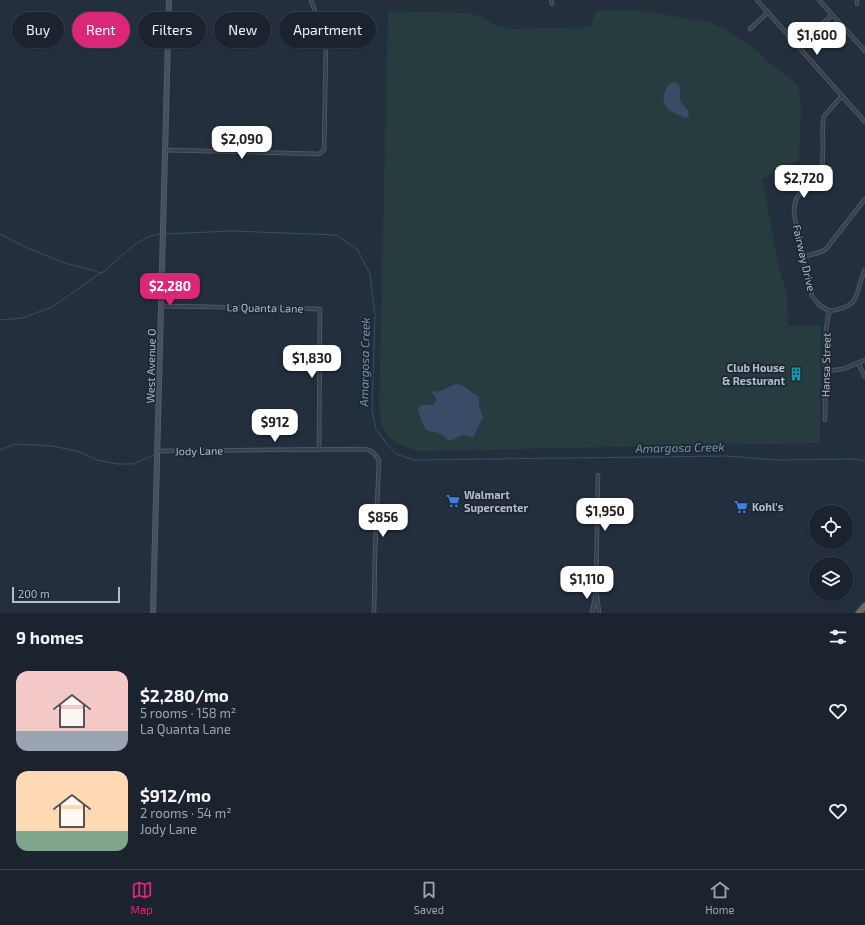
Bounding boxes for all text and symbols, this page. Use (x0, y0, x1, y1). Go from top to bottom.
chip: Buy (12, 12, 64, 48)
chip: Rent (72, 12, 130, 48)
chip: Filters (138, 12, 206, 48)
chip: New (214, 12, 271, 48)
chip: Apartment (279, 12, 376, 48)
pin: $1,600 (784, 22, 850, 56)
text: $1,600 (797, 27, 837, 43)
pin: $2,090 (209, 126, 275, 160)
text: $2,090 (221, 131, 263, 147)
pin: $2,720 (771, 165, 837, 199)
text: $2,720 (784, 170, 824, 186)
street label: Fairway Drive (790, 223, 818, 293)
pin: $2,280 (137, 273, 203, 307)
text: $2,280 (149, 278, 191, 294)
street label: La Quanta Lane (226, 300, 304, 316)
water label: Amargosa Creek (356, 317, 372, 408)
street label: West Avenue O (143, 328, 158, 403)
street label: Hansa Street (818, 333, 833, 397)
pin: $1,830 (279, 345, 345, 379)
text: $1,830 (292, 350, 332, 366)
place label: Club House & Resturant (722, 361, 785, 387)
building icon: Club House & Resturant (788, 366, 804, 382)
pin: $912 (251, 409, 299, 443)
text: $912 (261, 414, 289, 430)
water label: Amargosa Creek (634, 439, 725, 455)
street label: Jody Lane (175, 444, 223, 457)
place label: Walmart Supercenter (464, 488, 528, 514)
supermarket icon: Walmart Supercenter (445, 493, 461, 509)
pin: $1,950 (572, 498, 638, 532)
supermarket icon: Kohl's (733, 499, 749, 515)
place label: Kohl's (752, 500, 784, 513)
text: $1,950 (585, 503, 625, 519)
pin: $856 (359, 504, 407, 538)
map controls (809, 505, 853, 601)
button: locate (809, 505, 853, 549)
text: $856 (368, 509, 398, 525)
button: layers (809, 557, 853, 601)
pin: $1,110 (554, 566, 620, 600)
text: $1,110 (569, 571, 605, 587)
scale bar (12, 585, 120, 604)
text: 200 m (18, 587, 50, 600)
icon: filters (827, 626, 849, 648)
text: 9 homes (16, 627, 84, 647)
text: $2,280/mo (140, 685, 229, 705)
icon: home (48, 687, 96, 735)
icon: heart (827, 700, 849, 722)
text: 5 rooms · 158 m² (140, 705, 236, 721)
text: La Quanta Lane (140, 721, 231, 737)
text: $912/mo (140, 785, 211, 805)
icon: home (48, 787, 96, 835)
icon: heart (827, 800, 849, 822)
text: 2 rooms · 54 m² (140, 805, 232, 821)
text: Jody Lane (140, 821, 197, 837)
tab: Map (131, 879, 153, 916)
tab: Saved (414, 879, 444, 916)
tab: Home (705, 879, 734, 916)

